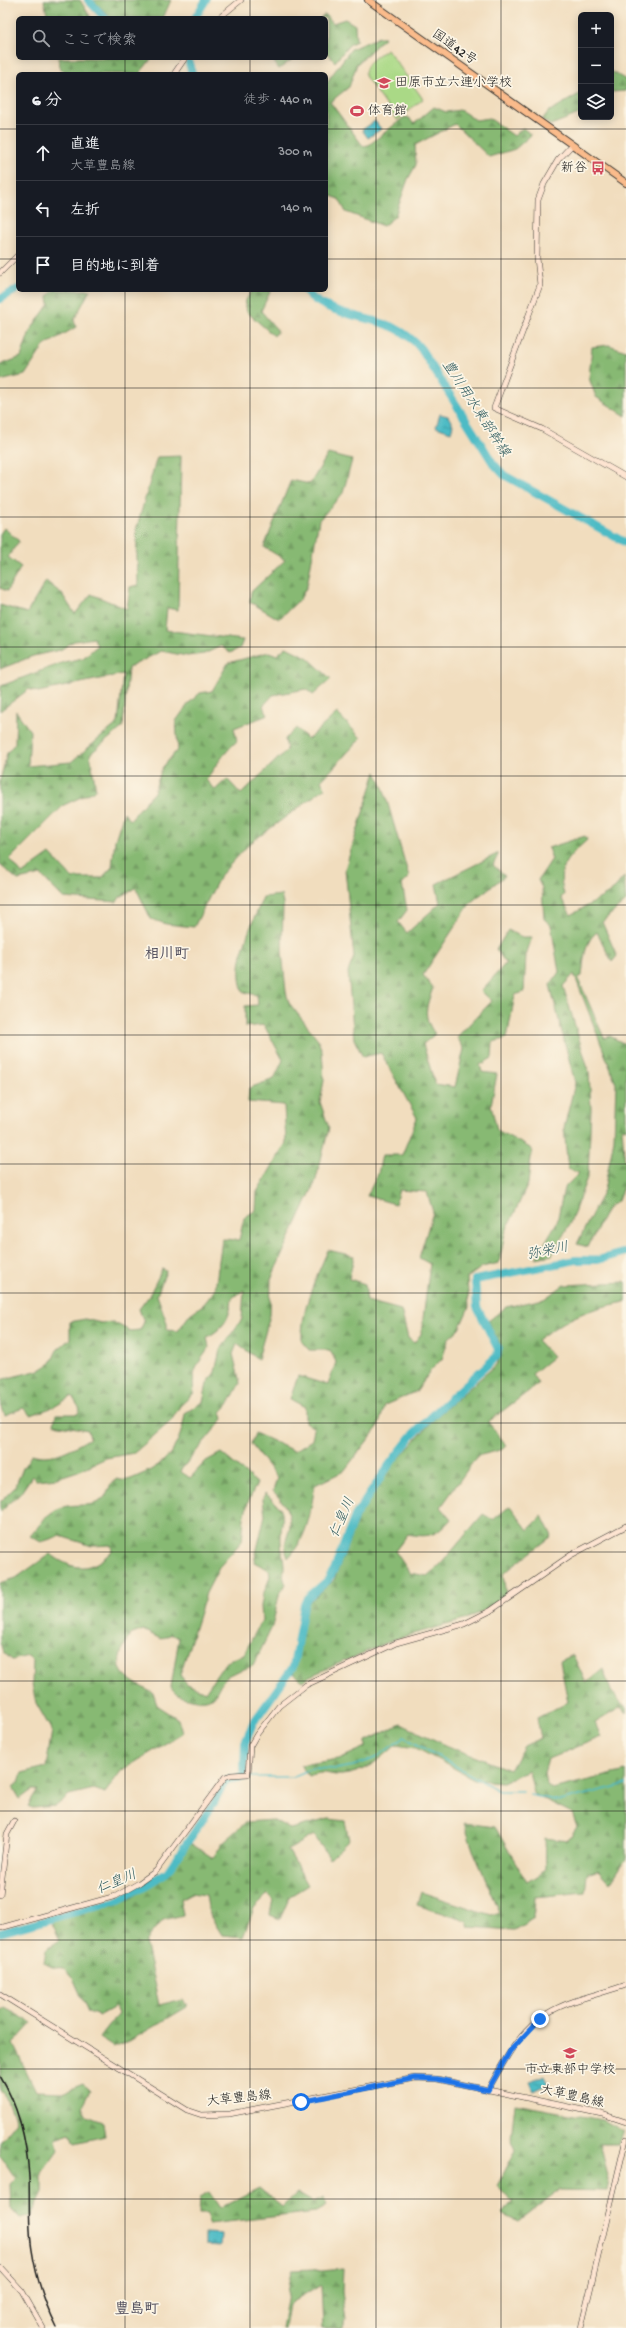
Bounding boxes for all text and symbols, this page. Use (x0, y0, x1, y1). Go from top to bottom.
map controls (578, 12, 614, 120)
button: + (578, 12, 614, 48)
search box (16, 16, 328, 60)
street label: 国道42号 (429, 26, 480, 69)
icon: search (30, 27, 52, 49)
text: ここで検索 (62, 32, 137, 50)
button: − (578, 48, 614, 84)
school or university icon: 田原市立六連小学校 (376, 75, 392, 91)
place label: 田原市立六連小学校 (395, 76, 512, 91)
button: layers (578, 84, 614, 120)
text: 6 分 (32, 92, 62, 112)
text: 徒歩 · 440 m (244, 93, 312, 108)
sports icon: 体育館 (349, 103, 365, 119)
place label: 体育館 (368, 103, 407, 119)
text: 直進 (70, 136, 100, 154)
icon: ahead (32, 142, 54, 164)
text: 300 m (278, 145, 312, 160)
text: 大草豊島線 (70, 159, 135, 174)
bus stop icon: 新谷 (590, 160, 606, 176)
place label: 新谷 (561, 161, 587, 176)
icon: left (32, 198, 54, 220)
text: 140 m (281, 201, 312, 216)
text: 左折 (70, 202, 100, 220)
icon: arrive (32, 254, 54, 276)
text: 目的地に到着 (70, 258, 160, 276)
water label: 豊川用水東部幹線 (437, 357, 514, 461)
district label: 相川町 (144, 945, 190, 964)
water label: 弥栄川 (526, 1239, 570, 1264)
water label: 仁皇川 (326, 1495, 359, 1541)
water label: 仁皇川 (94, 1866, 140, 1899)
route end (531, 2010, 549, 2028)
school or university icon: 市立東部中学校 (562, 2045, 578, 2061)
place label: 市立東部中学校 (524, 2062, 616, 2078)
street label: 大草豊島線 (539, 2081, 607, 2112)
street label: 大草豊島線 (206, 2087, 273, 2110)
route start (292, 2093, 310, 2111)
district label: 豊島町 (114, 2300, 160, 2319)

